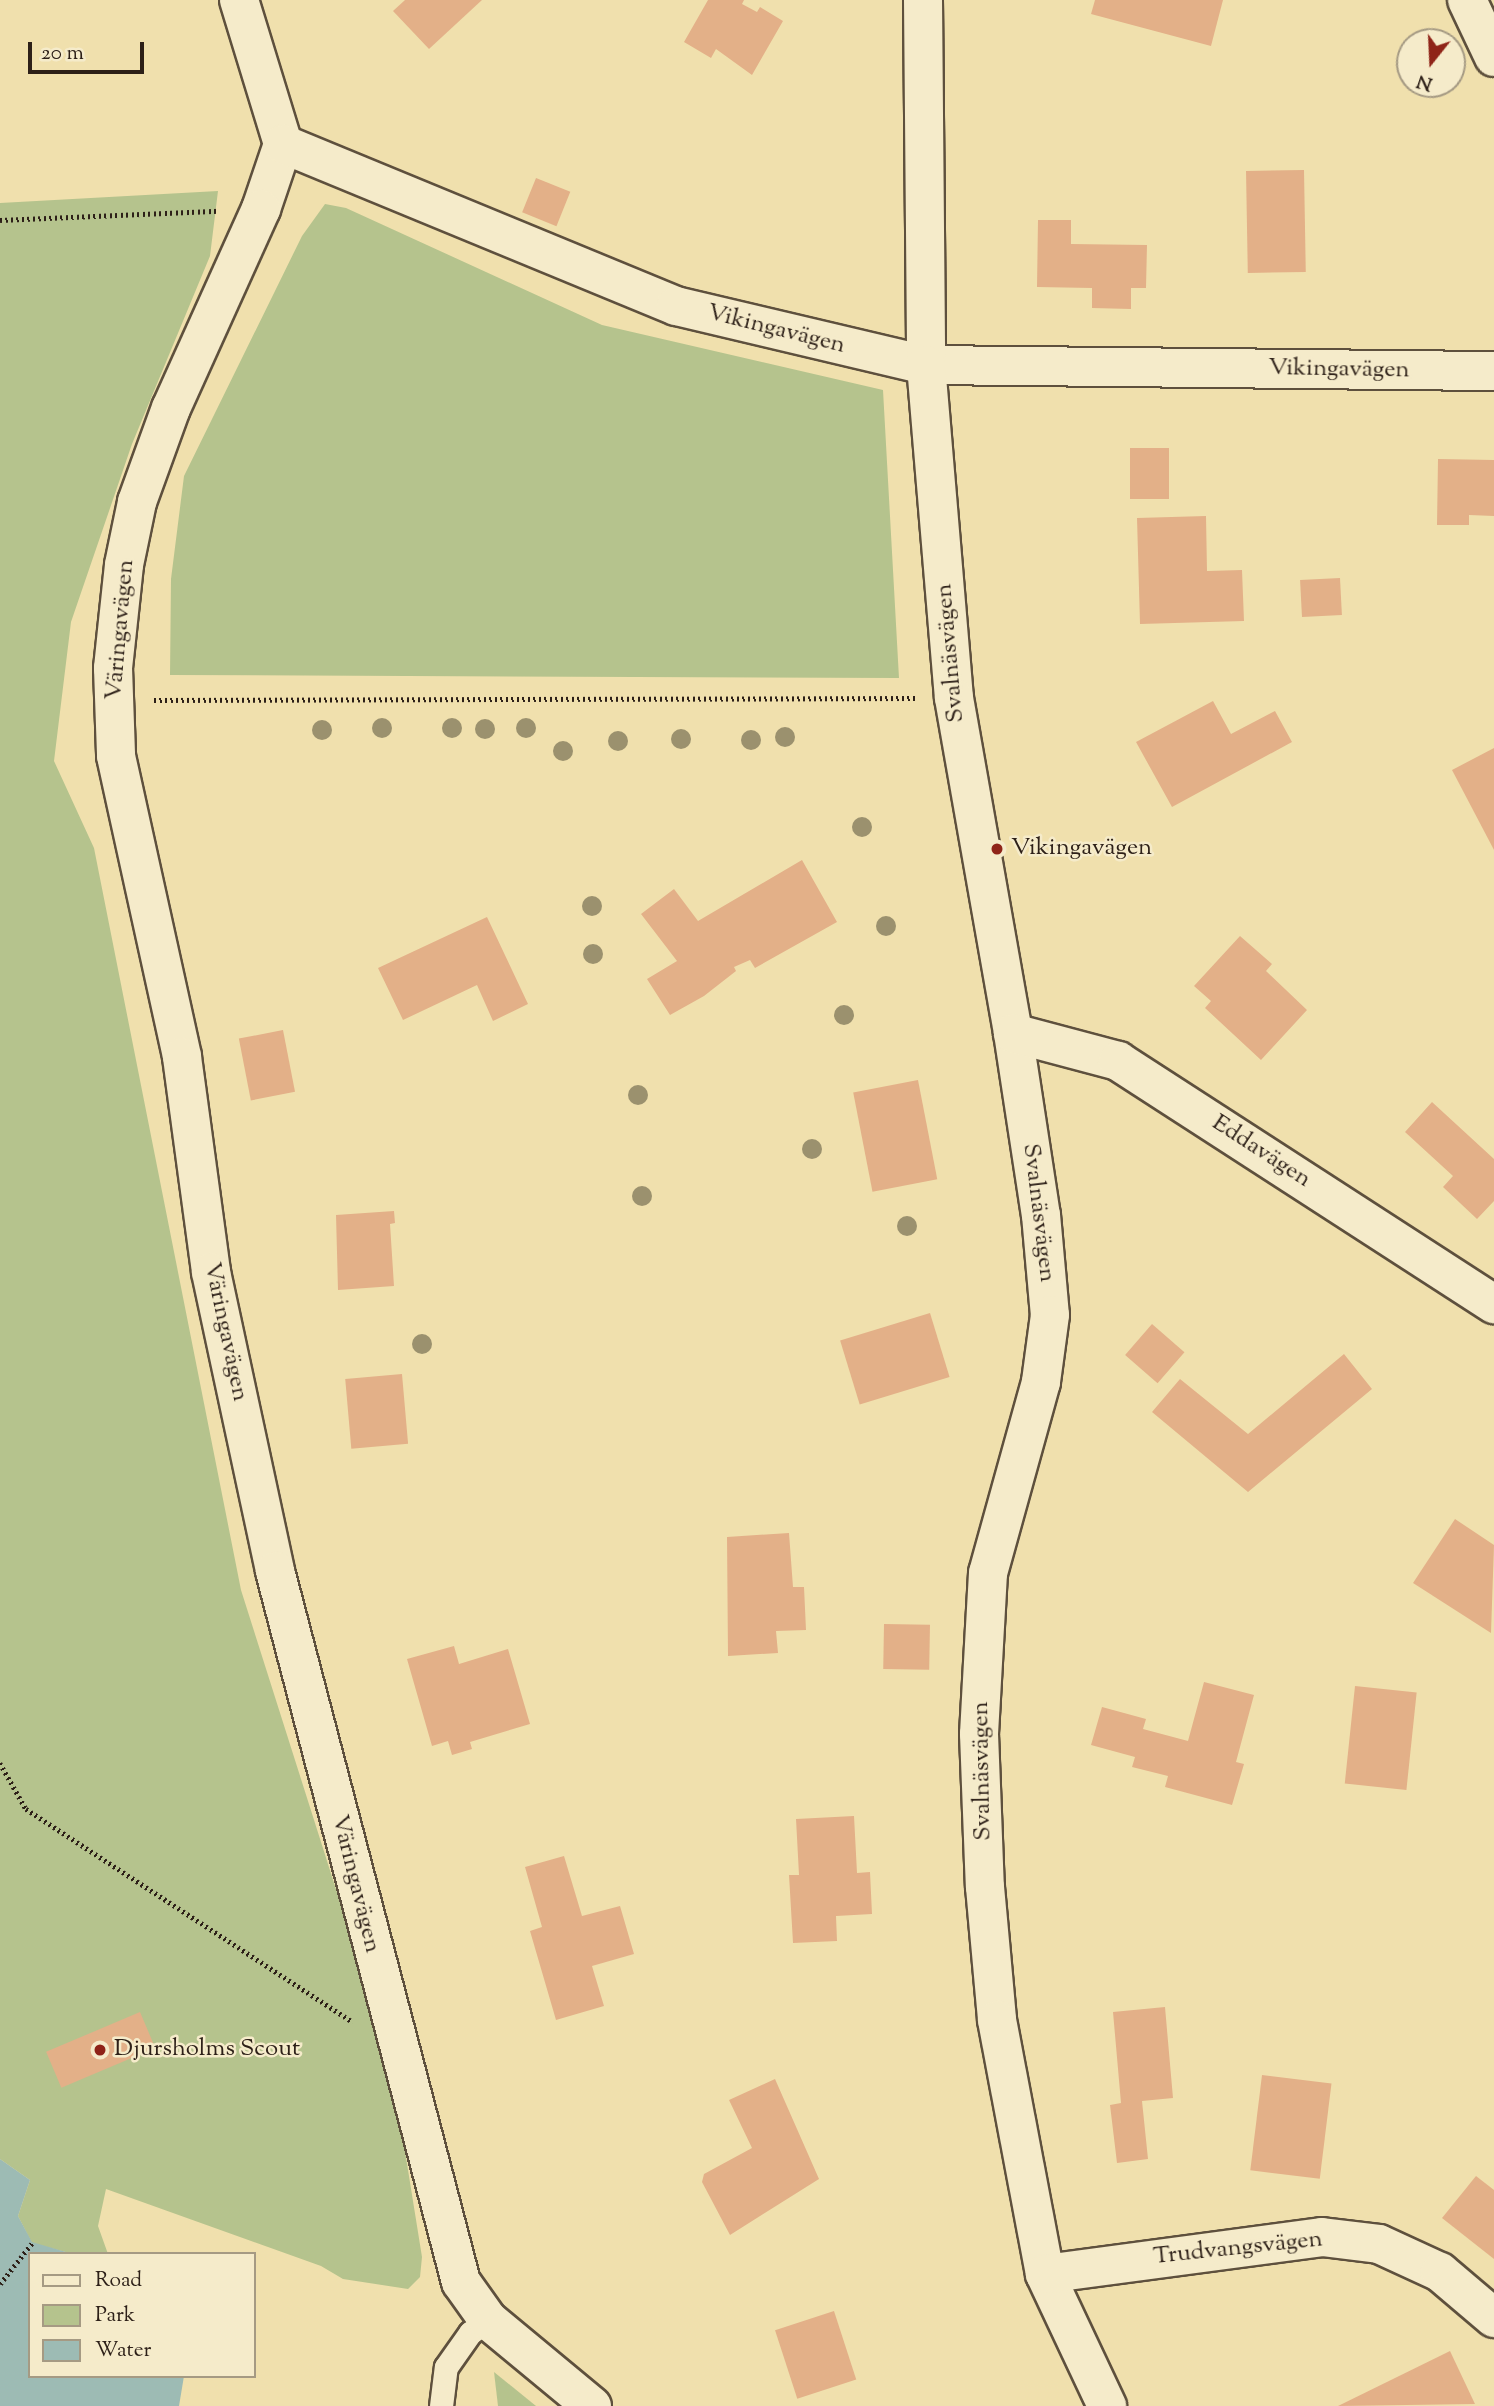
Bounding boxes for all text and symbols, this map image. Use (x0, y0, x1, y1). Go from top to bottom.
scale bar (32, 28, 147, 72)
north arrow (1396, 28, 1466, 98)
text: 20 m (41, 39, 84, 69)
text: N (1414, 66, 1436, 97)
street label: Vikingavägen (704, 299, 848, 361)
street label: Vikingavägen (1268, 354, 1410, 386)
street label: Väringavägen (101, 558, 141, 702)
street label: Svalnäsvägen (931, 582, 971, 724)
place label: Vikingavägen (1011, 835, 1152, 863)
marker: Vikingavägen (989, 841, 1005, 857)
street label: Eddavägen (1206, 1109, 1316, 1195)
street label: Svalnäsvägen (1015, 1142, 1061, 1284)
street label: Väringavägen (196, 1260, 254, 1404)
street label: Svalnäsvägen (967, 1701, 999, 1841)
street label: Väringavägen (324, 1812, 386, 1956)
place label: Djursholms Scout (114, 2036, 300, 2064)
marker: Djursholms Scout (92, 2042, 108, 2058)
street label: Trudvangsvägen (1152, 2226, 1324, 2272)
legend (28, 2252, 256, 2378)
text: Road (95, 2266, 142, 2296)
text: Park (95, 2301, 135, 2331)
text: Water (95, 2336, 151, 2366)

